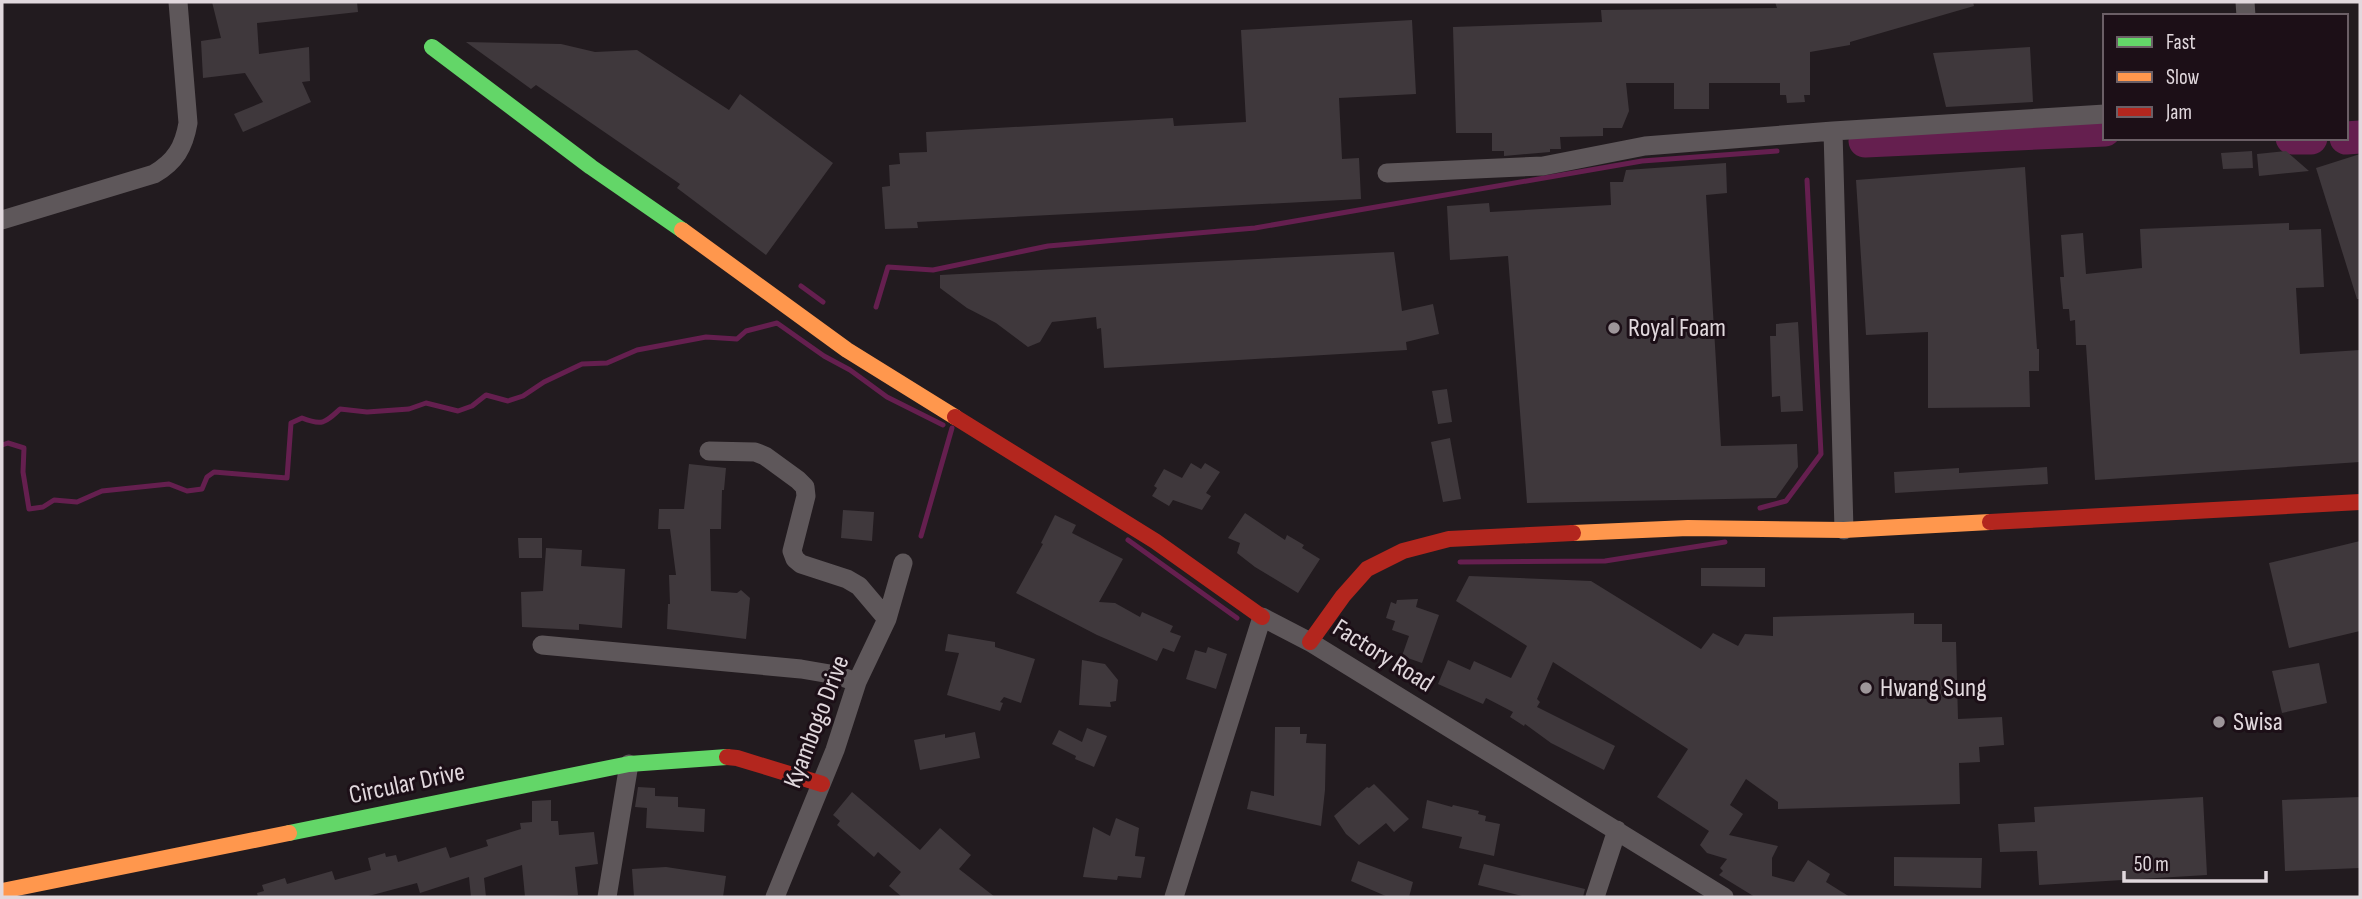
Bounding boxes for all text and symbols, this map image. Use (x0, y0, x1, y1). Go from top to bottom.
legend (2103, 14, 2348, 140)
text: Fast (2166, 30, 2196, 55)
text: Slow (2166, 65, 2200, 90)
text: Jam (2165, 100, 2192, 125)
place label: Royal Foam (1628, 313, 1726, 344)
marker: Royal Foam (1606, 320, 1622, 336)
street label: Factory Road (1327, 613, 1439, 699)
street label: Kyambogo Drive (778, 651, 856, 793)
place label: Hwang Sung (1880, 673, 1987, 704)
marker: Hwang Sung (1858, 680, 1874, 696)
place label: Swisa (2233, 707, 2283, 738)
marker: Swisa (2211, 714, 2227, 730)
street label: Circular Drive (346, 757, 468, 811)
scale bar (2124, 839, 2266, 883)
text: 50 m (2134, 852, 2169, 877)

